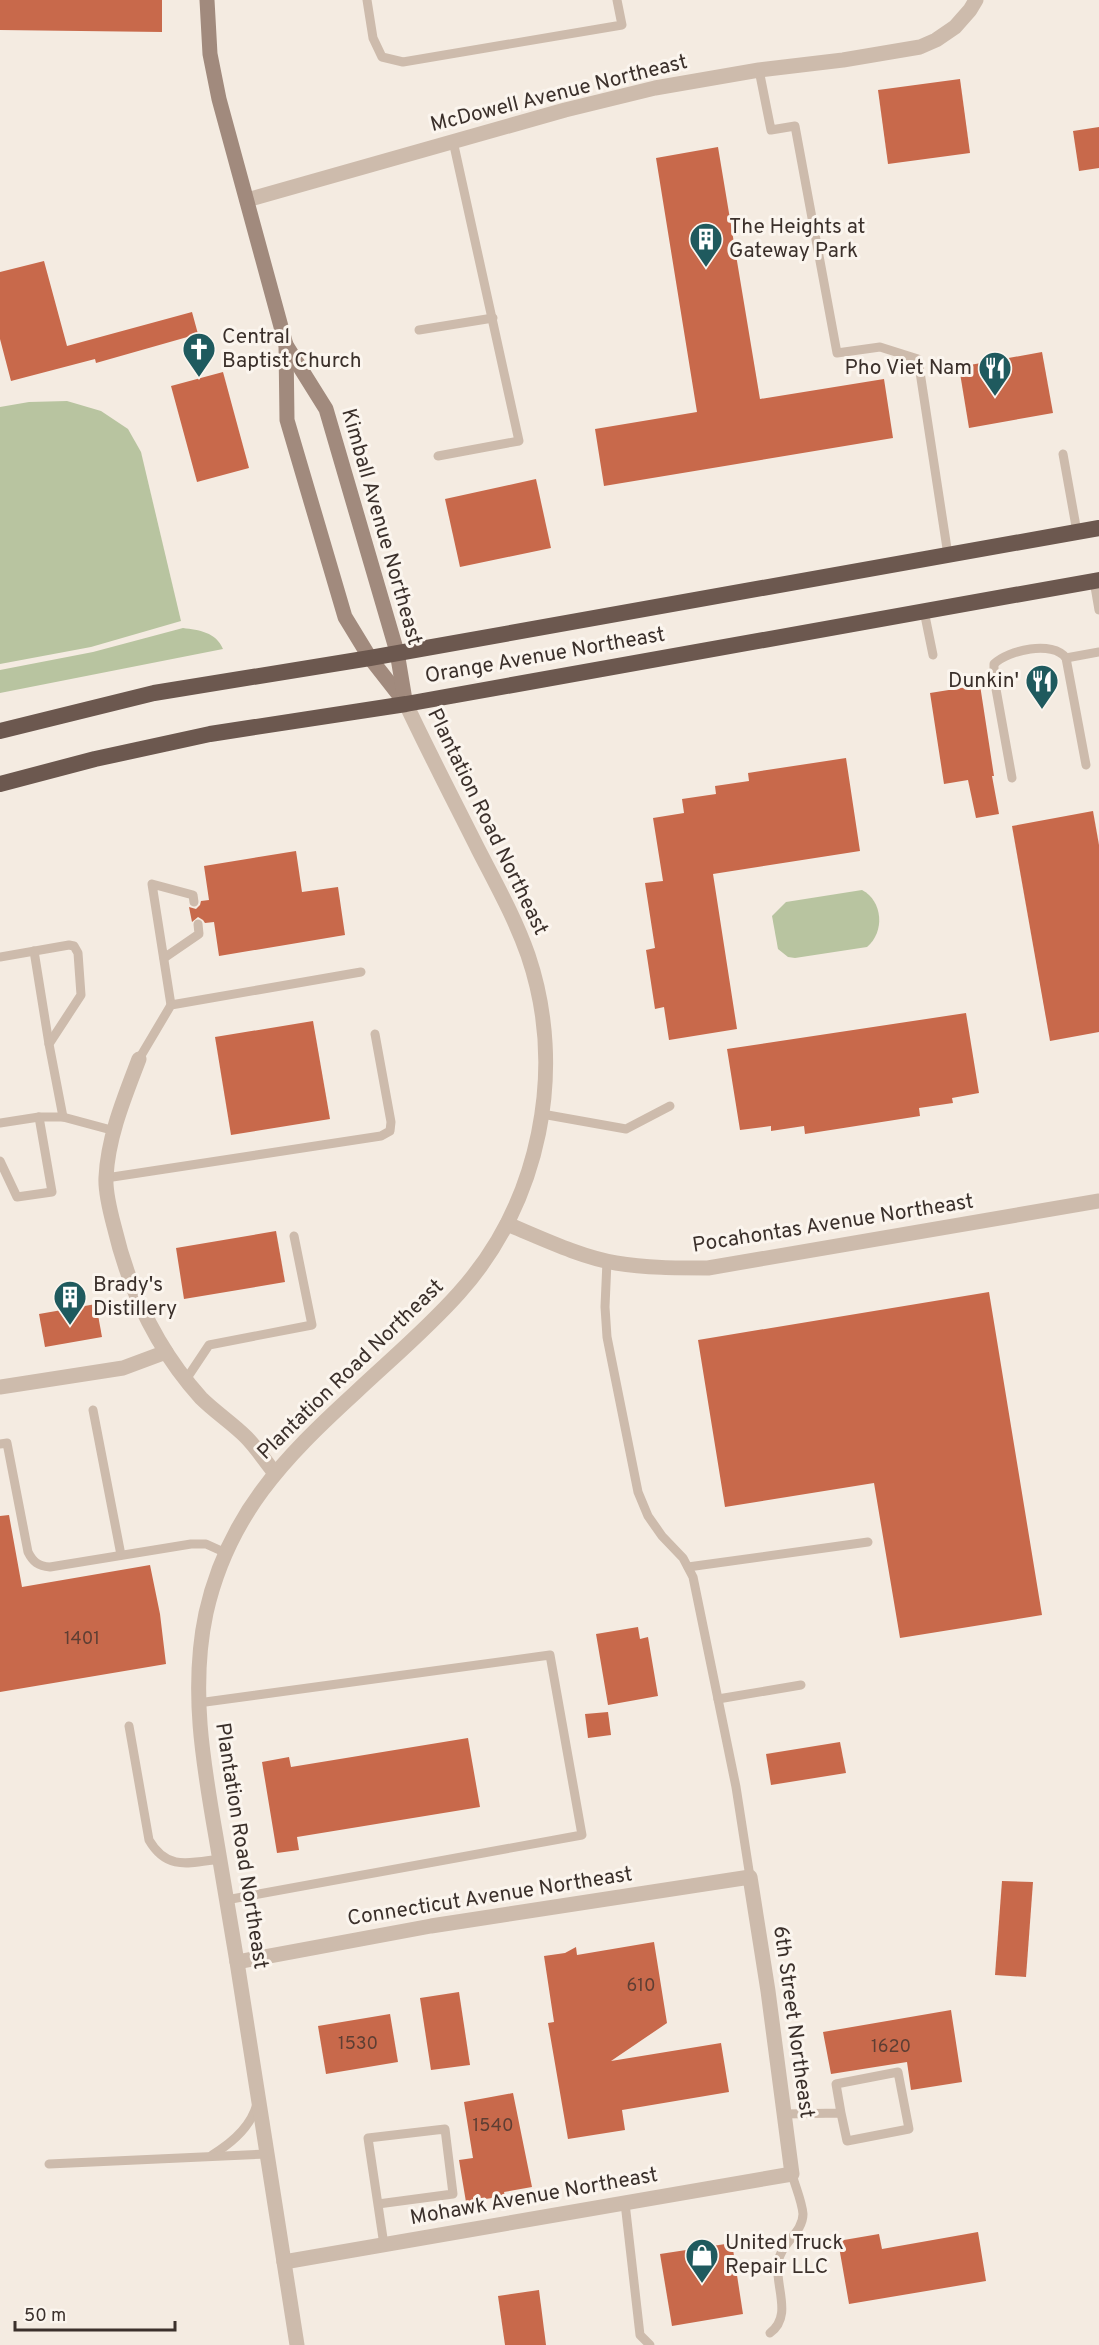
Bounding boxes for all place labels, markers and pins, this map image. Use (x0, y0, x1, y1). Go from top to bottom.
place label: The Heights at Gateway Park (729, 214, 866, 265)
building icon: The Heights at Gateway Park (688, 221, 724, 268)
place label: Central Baptist Church (222, 324, 362, 375)
church icon: Central Baptist Church (181, 331, 217, 378)
restaurant icon: Pho Viet Nam (977, 350, 1013, 397)
place label: Pho Viet Nam (844, 355, 972, 382)
restaurant icon: Dunkin' (1024, 663, 1060, 710)
place label: Dunkin' (948, 668, 1019, 695)
place label: Brady's Distillery (93, 1272, 177, 1323)
building icon: Brady's Distillery (52, 1279, 88, 1326)
place label: United Truck Repair LLC (725, 2230, 844, 2281)
shop icon: United Truck Repair LLC (684, 2237, 720, 2284)

